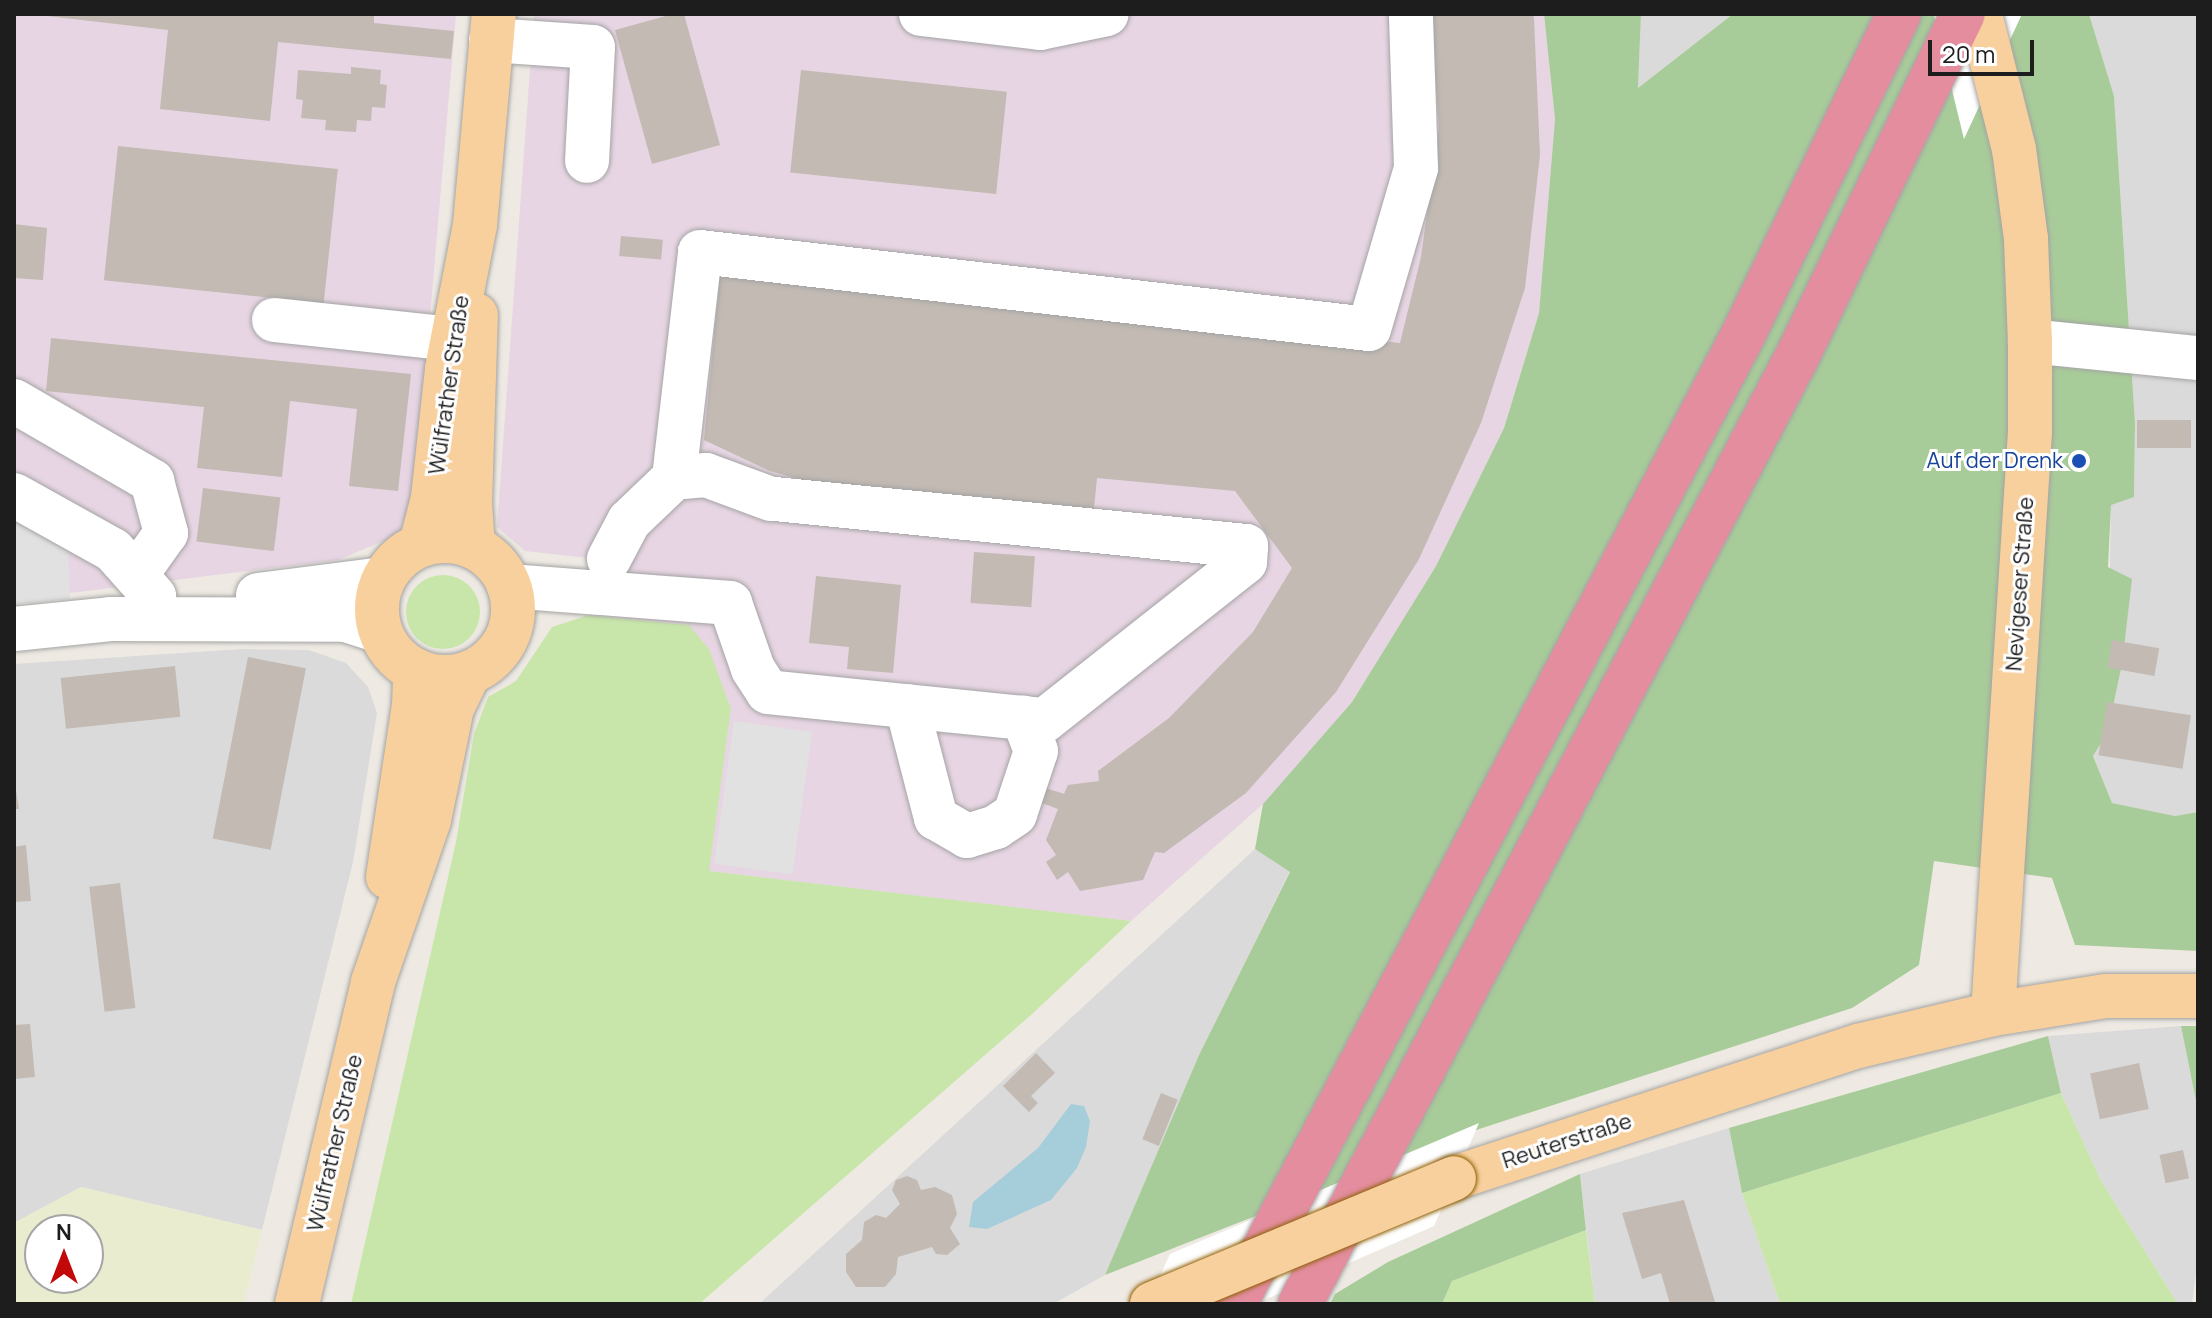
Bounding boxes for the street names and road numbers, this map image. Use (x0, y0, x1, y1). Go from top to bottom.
street label: Wülfrather Straße (423, 294, 475, 476)
street label: Nevigeser Straße (2001, 496, 2039, 672)
street label: Wülfrather Straße (302, 1052, 368, 1234)
street label: Reuterstraße (1499, 1108, 1635, 1174)

